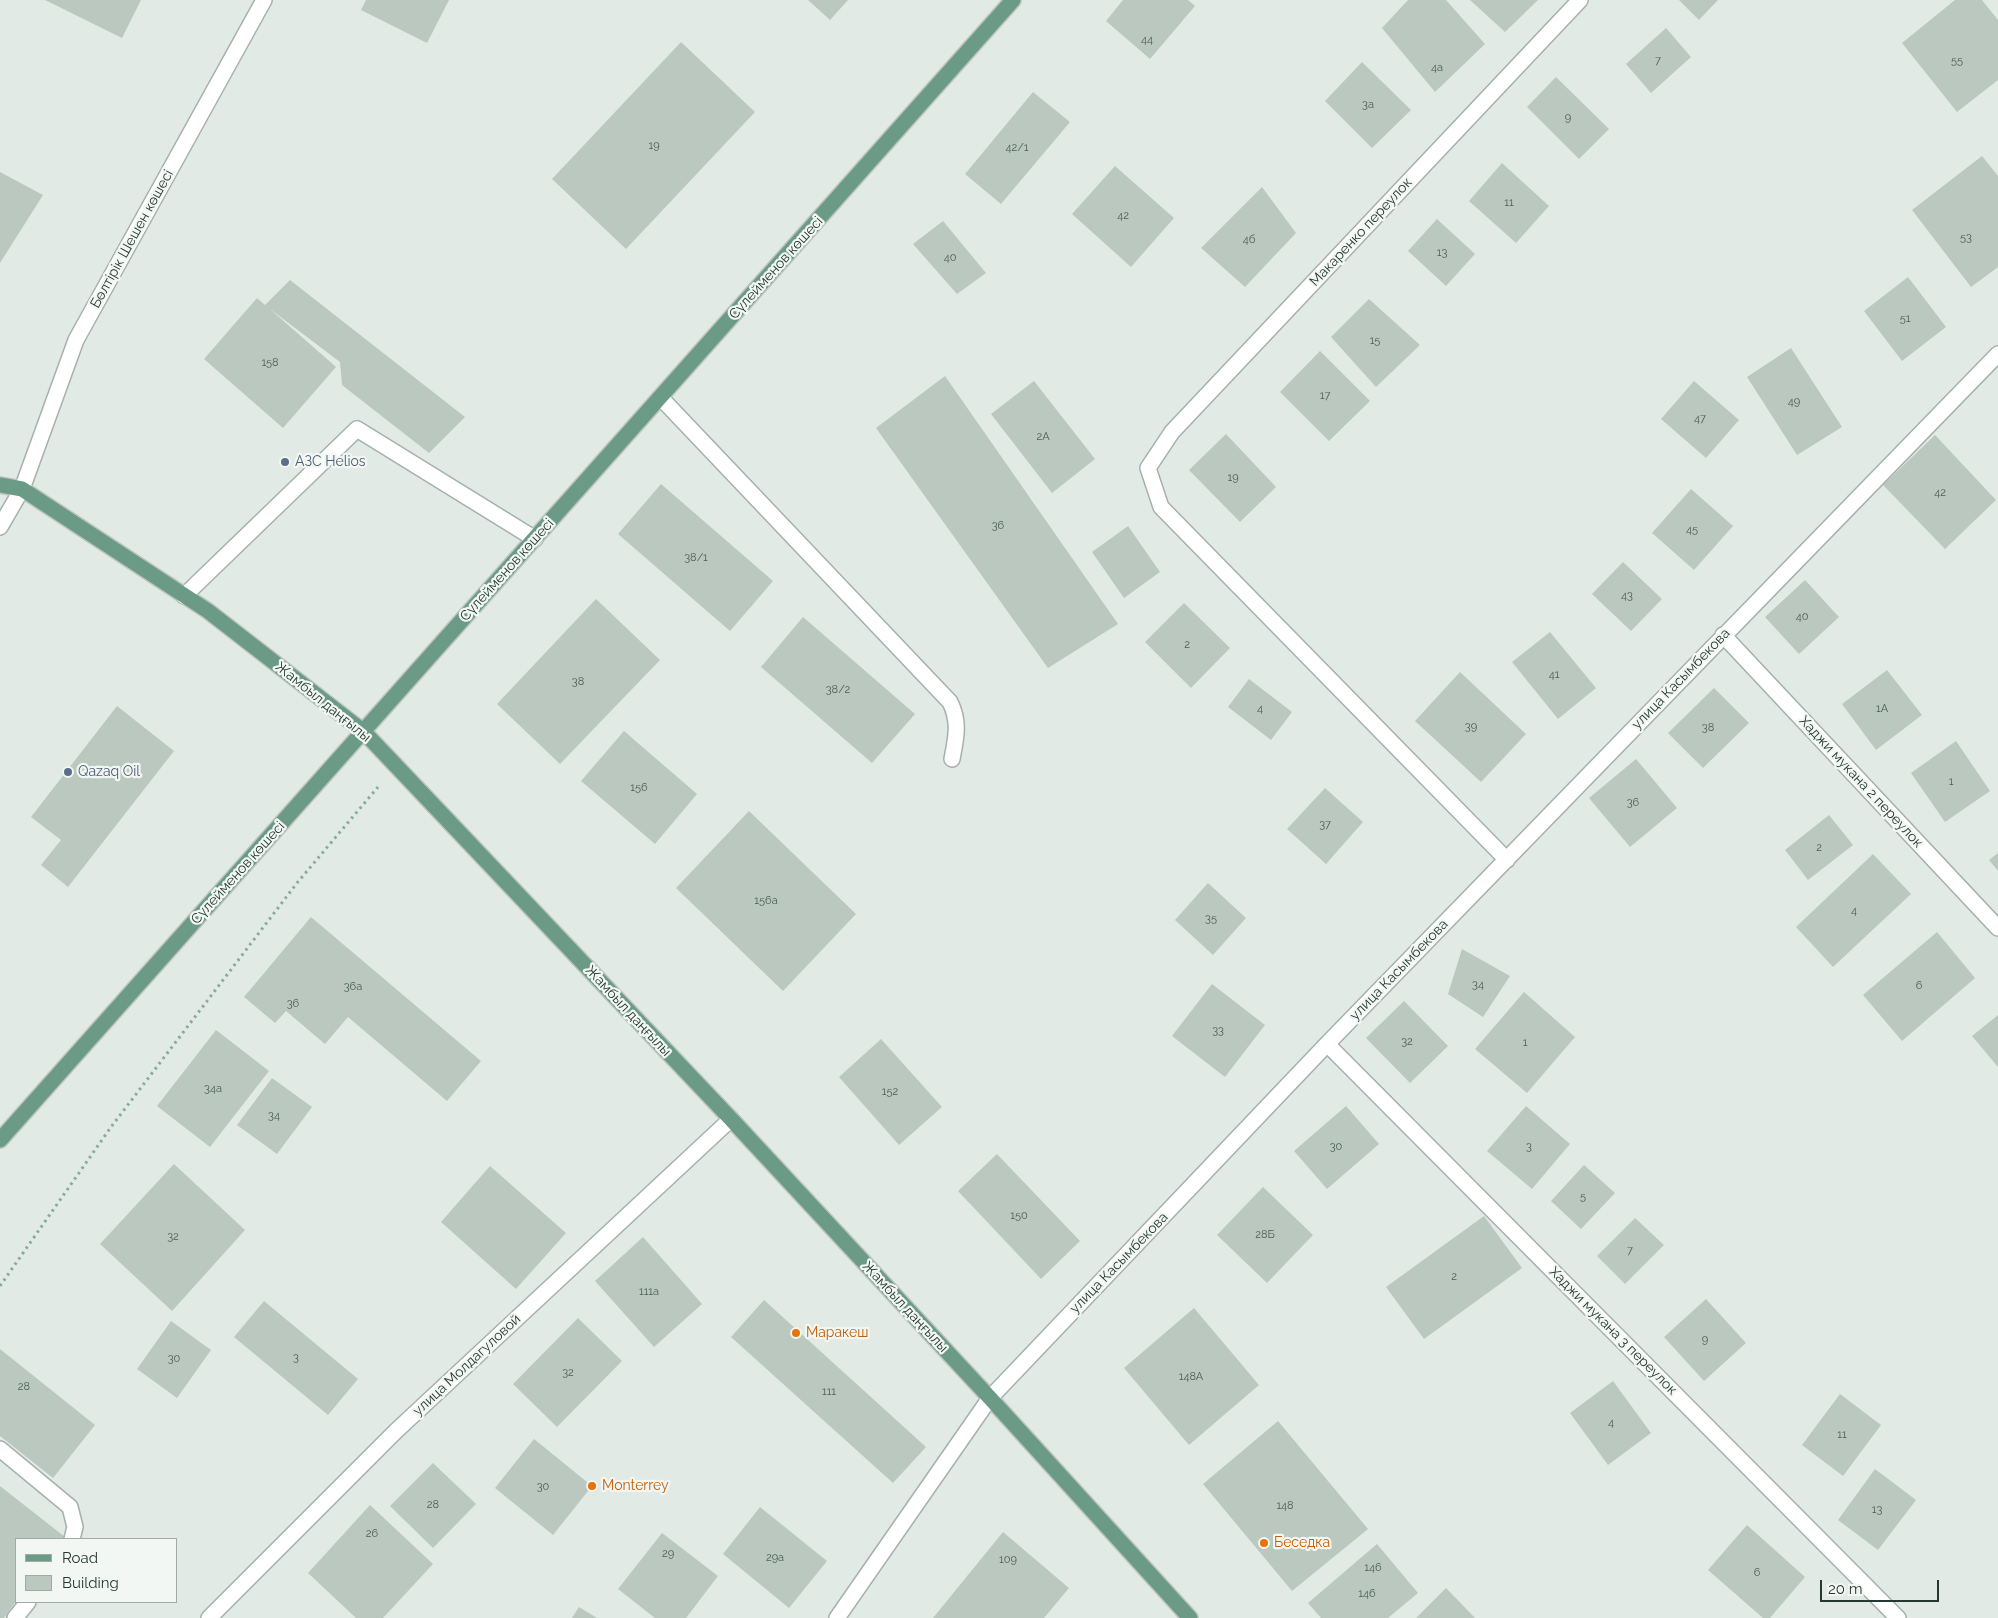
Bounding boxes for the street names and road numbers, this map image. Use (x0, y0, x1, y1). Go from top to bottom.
street label: Бөлтірік Шешен көшесі (87, 167, 177, 311)
street label: Макаренко переулок (1306, 174, 1416, 290)
street label: Сүлейменов көшесі (726, 213, 826, 323)
street label: Сүлейменов көшесі (457, 515, 557, 625)
street label: улица Касымбекова (1629, 625, 1733, 733)
street label: Жамбыл даңғылы (272, 658, 374, 746)
street label: Хаджи мукана 2 переулок (1796, 713, 1926, 851)
street label: Сүлейменов көшесі (188, 818, 288, 928)
street label: улица Касымбекова (1347, 916, 1451, 1024)
street label: Жамбыл даңғылы (582, 962, 674, 1060)
street label: улица Касымбекова (1067, 1209, 1171, 1317)
street label: Жамбыл даңғылы (859, 1258, 951, 1356)
street label: Хаджи мукана 3 переулок (1545, 1263, 1681, 1399)
street label: улица Молдагуловой (410, 1311, 524, 1419)

